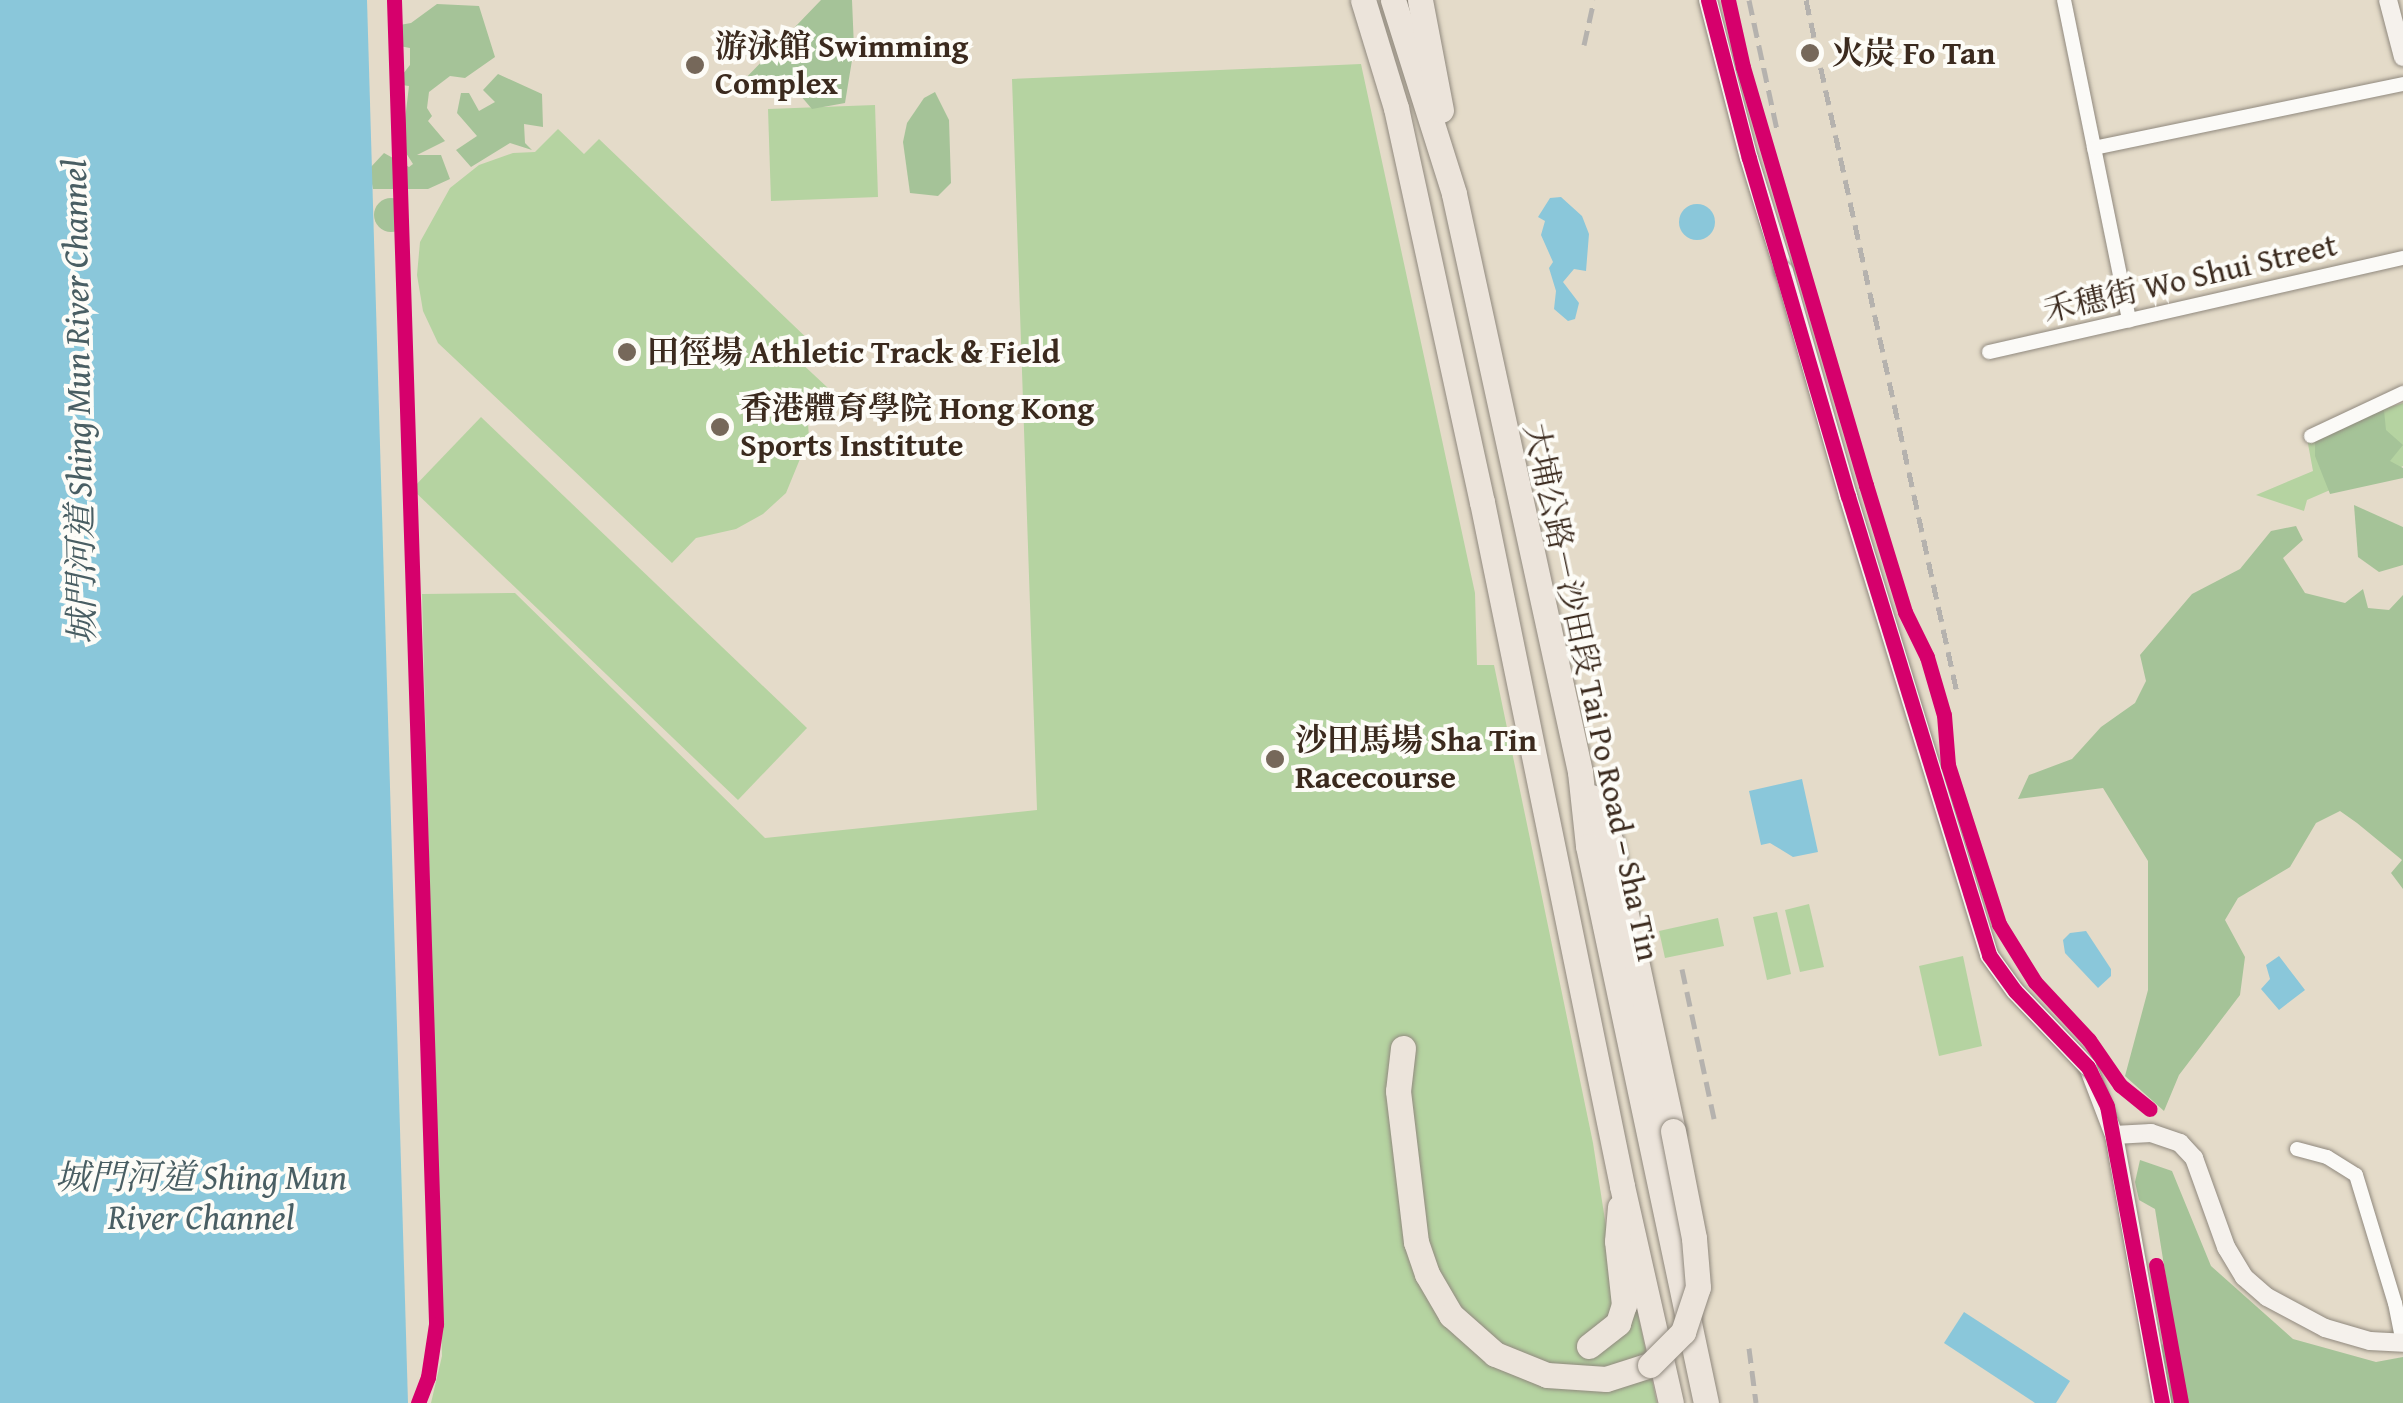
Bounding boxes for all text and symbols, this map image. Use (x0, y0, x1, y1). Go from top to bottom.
place label: 游泳館 Swimming Complex (715, 28, 968, 103)
place label: 火炭 Fo Tan (1832, 34, 1995, 72)
marker: 火炭 Fo Tan (1797, 40, 1823, 66)
marker: 游泳館 Swimming Complex (684, 54, 706, 76)
water label: 城門河道 Shing Mun River Channel (53, 159, 103, 645)
street label: 禾穗街 Wo Shui Street (2039, 226, 2341, 330)
place label: 田徑場 Athletic Track & Field (647, 333, 1060, 371)
marker: 田徑場 Athletic Track & Field (616, 341, 638, 363)
place label: 香港體育學院 Hong Kong Sports Institute (740, 390, 1094, 465)
marker: 香港體育學院 Hong Kong Sports Institute (709, 416, 731, 438)
street label: 大埔公路－沙田段 Tai Po Road – Sha Tin (1516, 420, 1668, 964)
place label: 沙田馬場 Sha Tin Racecourse (1295, 722, 1537, 797)
marker: 沙田馬場 Sha Tin Racecourse (1264, 748, 1286, 770)
water label: 城門河道 Shing Mun River Channel (55, 1156, 347, 1238)

